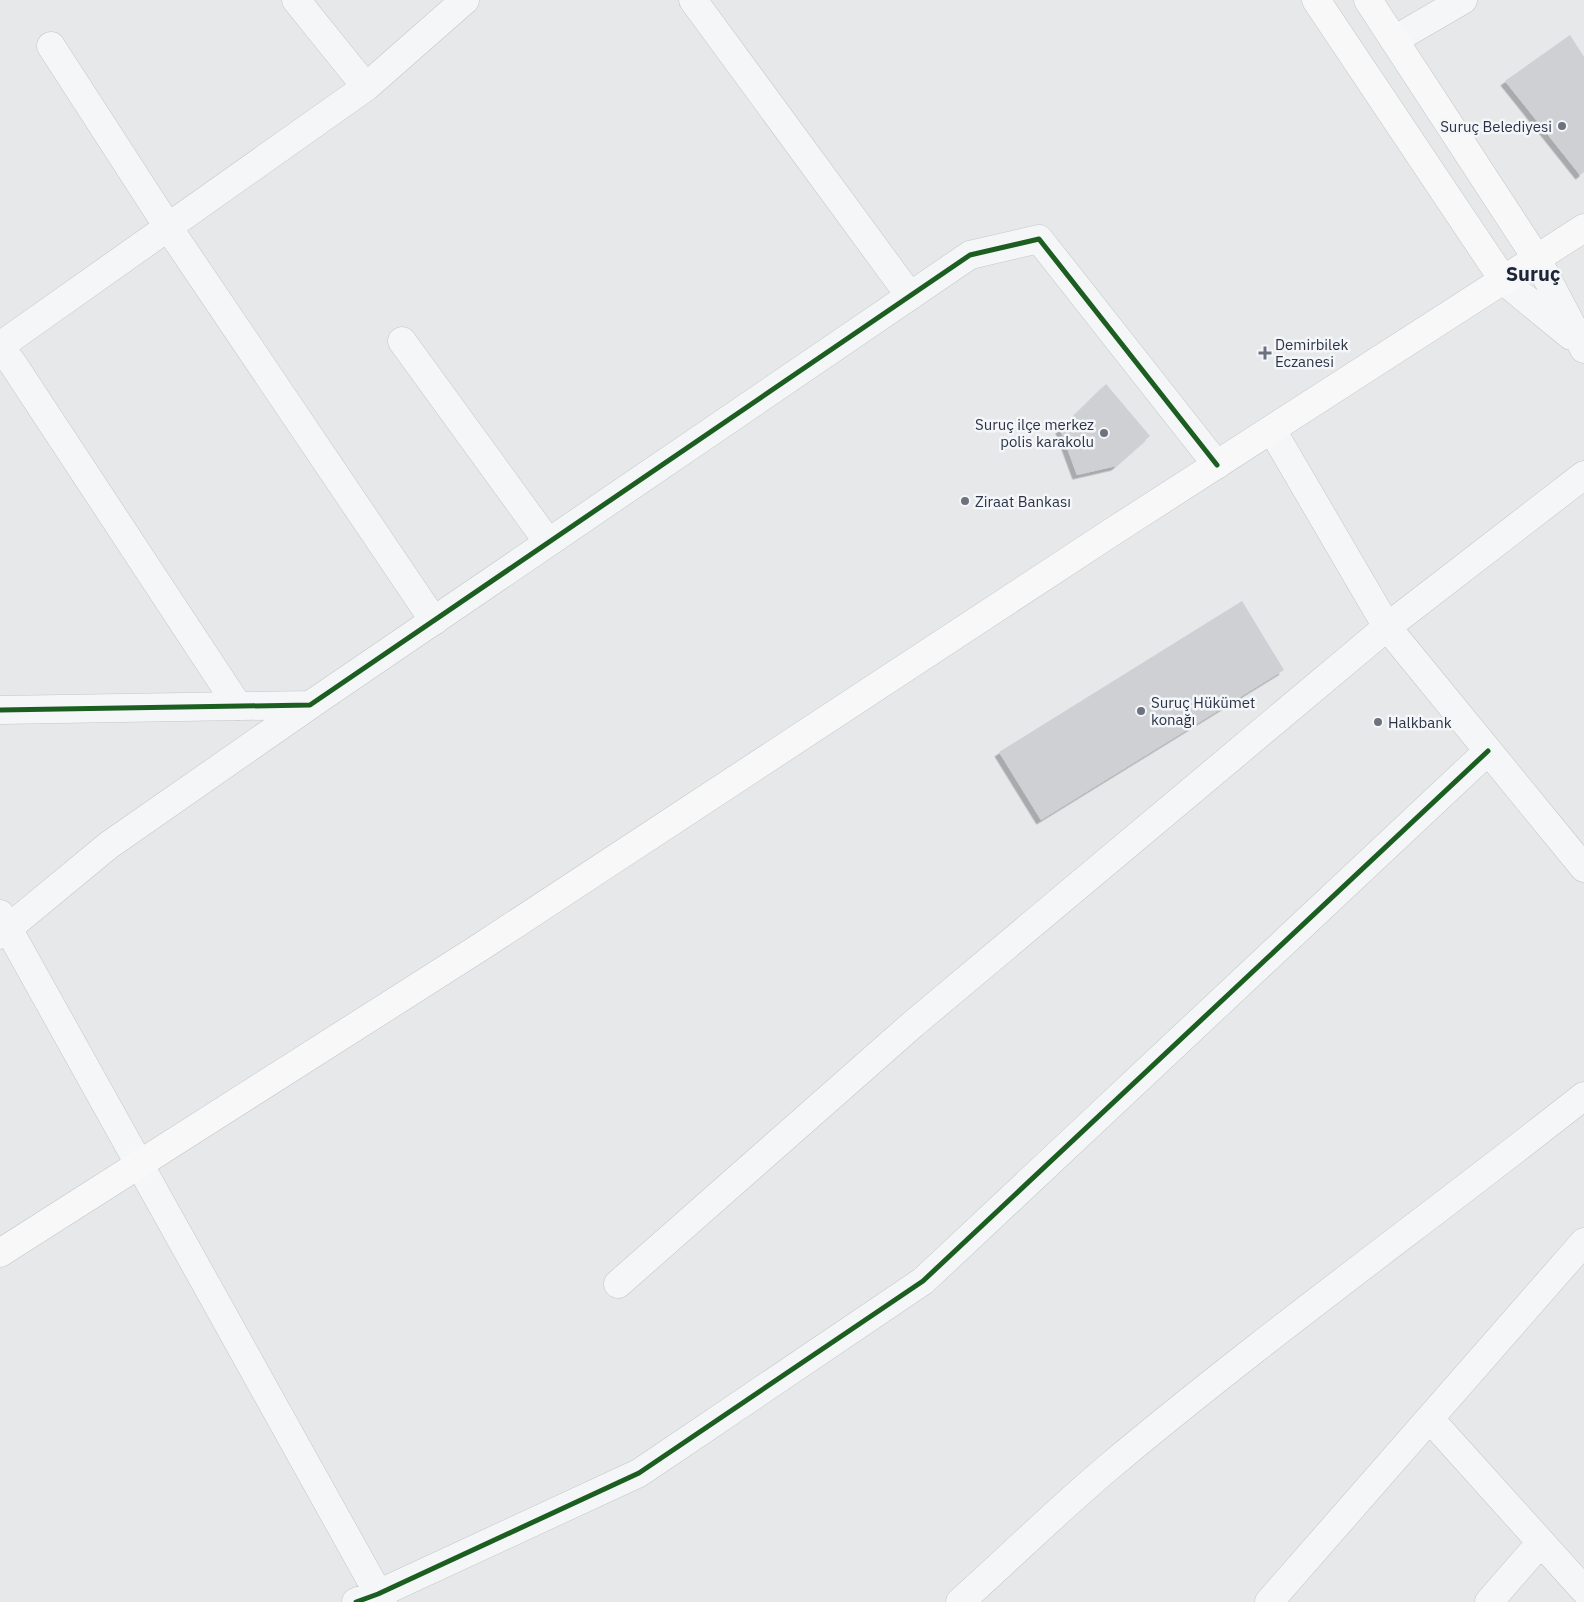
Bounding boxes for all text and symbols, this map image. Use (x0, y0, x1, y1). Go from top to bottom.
place label: Suruç Belediyesi (1440, 117, 1552, 136)
marker: Suruç Belediyesi (1556, 120, 1568, 132)
district label: Suruç (1506, 260, 1560, 287)
place label: Demirbilek Eczanesi (1275, 335, 1348, 371)
marker: Demirbilek Eczanesi (1259, 347, 1271, 359)
place label: Suruç ilçe merkez polis karakolu (975, 415, 1094, 451)
marker: Suruç ilçe merkez polis karakolu (1098, 427, 1110, 439)
place label: Ziraat Bankası (975, 492, 1071, 511)
marker: Ziraat Bankası (959, 495, 971, 507)
place label: Suruç Hükümet konağı (1151, 693, 1255, 729)
marker: Suruç Hükümet konağı (1135, 705, 1147, 717)
place label: Halkbank (1388, 713, 1452, 732)
marker: Halkbank (1372, 716, 1384, 728)

